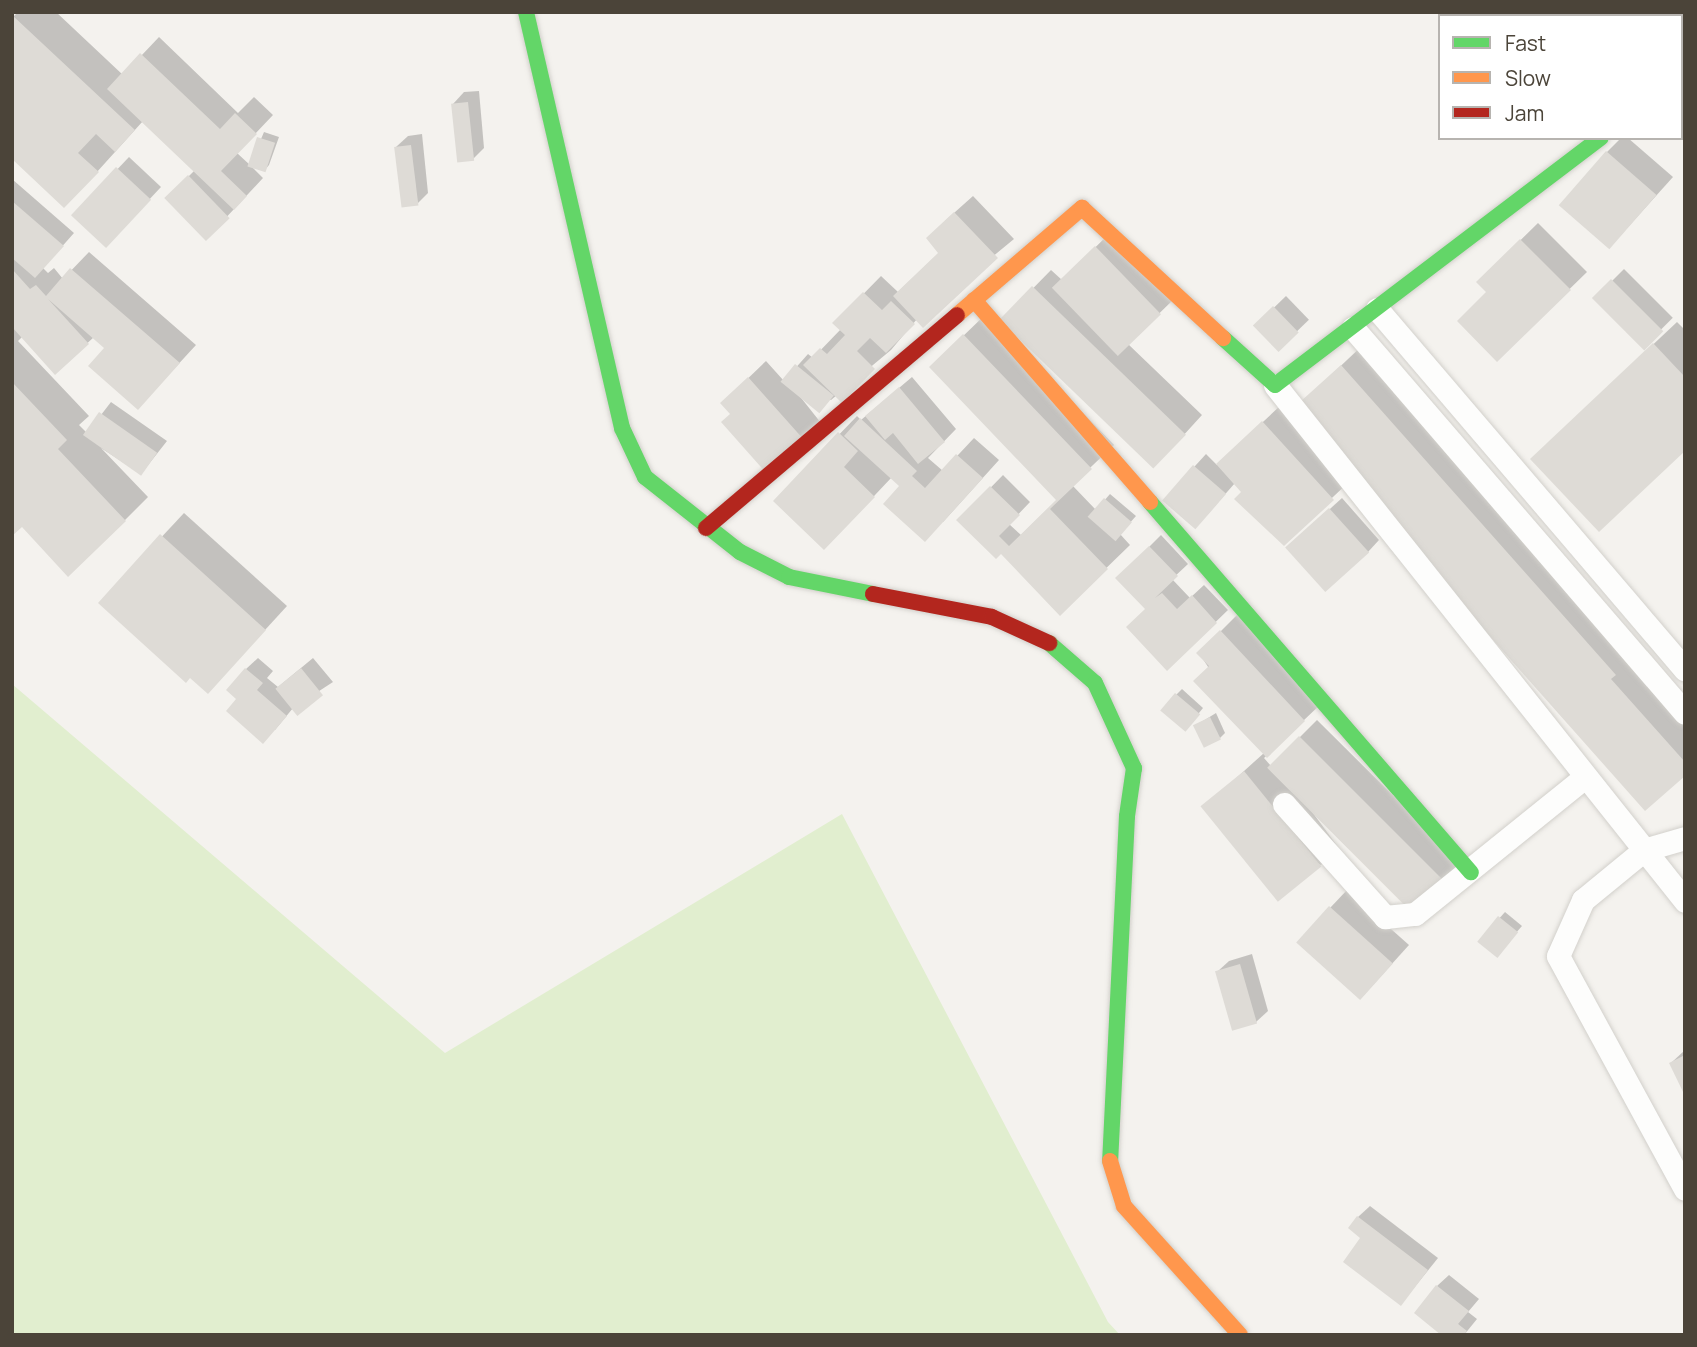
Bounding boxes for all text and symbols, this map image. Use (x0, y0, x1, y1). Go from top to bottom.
legend (1438, 14, 1683, 140)
text: Fast (1505, 29, 1546, 57)
text: Slow (1505, 64, 1551, 92)
text: Jam (1505, 99, 1544, 127)

